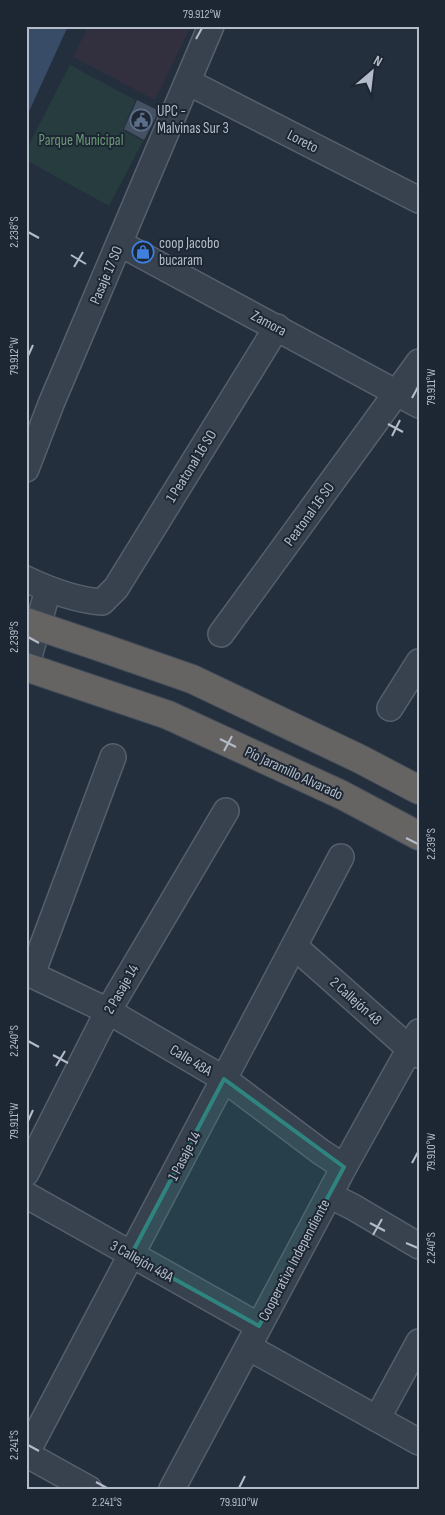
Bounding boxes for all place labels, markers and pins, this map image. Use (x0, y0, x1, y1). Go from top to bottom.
place label: UPC - Malvinas Sur 3 (157, 102, 229, 138)
public building icon: UPC - Malvinas Sur 3 (129, 108, 153, 132)
place label: coop Jacobo bucaram (159, 234, 219, 270)
shop icon: coop Jacobo bucaram (131, 240, 155, 264)

